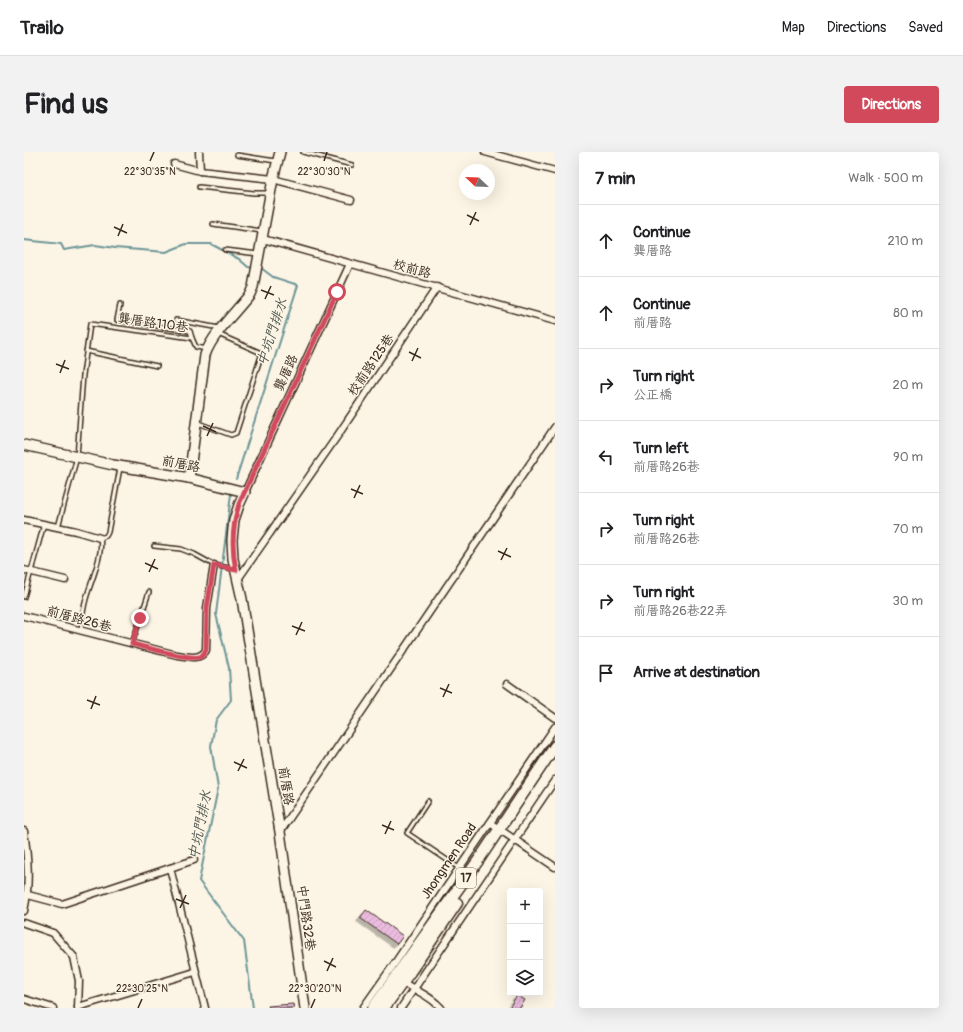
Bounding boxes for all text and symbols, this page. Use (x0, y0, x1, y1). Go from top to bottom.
text: Trailo (20, 16, 64, 40)
text: Map (782, 19, 805, 36)
text: Directions (827, 19, 886, 36)
text: Saved (908, 19, 943, 36)
button: Directions (844, 86, 939, 123)
text: Find us (24, 87, 108, 122)
north arrow (459, 164, 495, 200)
text: 22°30'35"N (124, 166, 176, 178)
text: 22°30'30"N (297, 166, 351, 178)
text: 7 min (595, 168, 635, 189)
text: Walk · 500 m (848, 170, 923, 186)
text: Continue (633, 223, 691, 242)
icon: ahead (595, 230, 617, 252)
text: 210 m (887, 233, 923, 249)
text: 龔厝路 (633, 243, 672, 259)
street label: 校前路 (391, 256, 433, 282)
route start (328, 283, 346, 301)
water label: 中坑門排水 (253, 295, 291, 368)
text: Continue (633, 295, 691, 314)
icon: ahead (595, 302, 617, 324)
text: 80 m (893, 305, 923, 321)
street label: 龔厝路110巷 (117, 310, 189, 336)
text: 前厝路 (633, 315, 672, 331)
street label: 校前路125巷 (344, 331, 398, 399)
street label: 龔厝路 (271, 352, 301, 394)
text: Turn right (633, 367, 694, 386)
icon: right (595, 374, 617, 396)
text: 20 m (892, 377, 923, 393)
text: 公正橋 (633, 387, 672, 403)
text: Turn left (633, 439, 689, 458)
icon: left (595, 446, 617, 468)
text: 90 m (893, 449, 923, 465)
street label: 前厝路 (160, 452, 202, 476)
text: 前厝路26巷 (633, 459, 700, 475)
text: Turn right (633, 511, 694, 530)
icon: right (595, 518, 617, 540)
text: 70 m (893, 521, 923, 537)
text: 前厝路26巷 (633, 531, 700, 547)
text: Turn right (633, 583, 694, 602)
icon: right (595, 590, 617, 612)
text: 30 m (893, 593, 923, 609)
street label: 前厝路26巷 (45, 603, 113, 635)
text: 前厝路26巷22弄 (633, 603, 727, 619)
route end (131, 609, 149, 627)
icon: arrive (595, 662, 617, 684)
text: Arrive at destination (633, 663, 760, 682)
street label: 前厝路 (275, 765, 297, 807)
water label: 中坑門排水 (185, 788, 215, 861)
street label: Jhongmen Road (418, 820, 480, 902)
road number: 17 (456, 868, 476, 888)
street label: 中門路32巷 (293, 884, 319, 952)
map controls (507, 888, 543, 996)
button: + (507, 888, 543, 924)
button: − (507, 924, 543, 960)
button: layers (507, 960, 543, 996)
text: 22°30'25"N (116, 983, 168, 995)
text: 22°30'20"N (288, 983, 342, 995)

